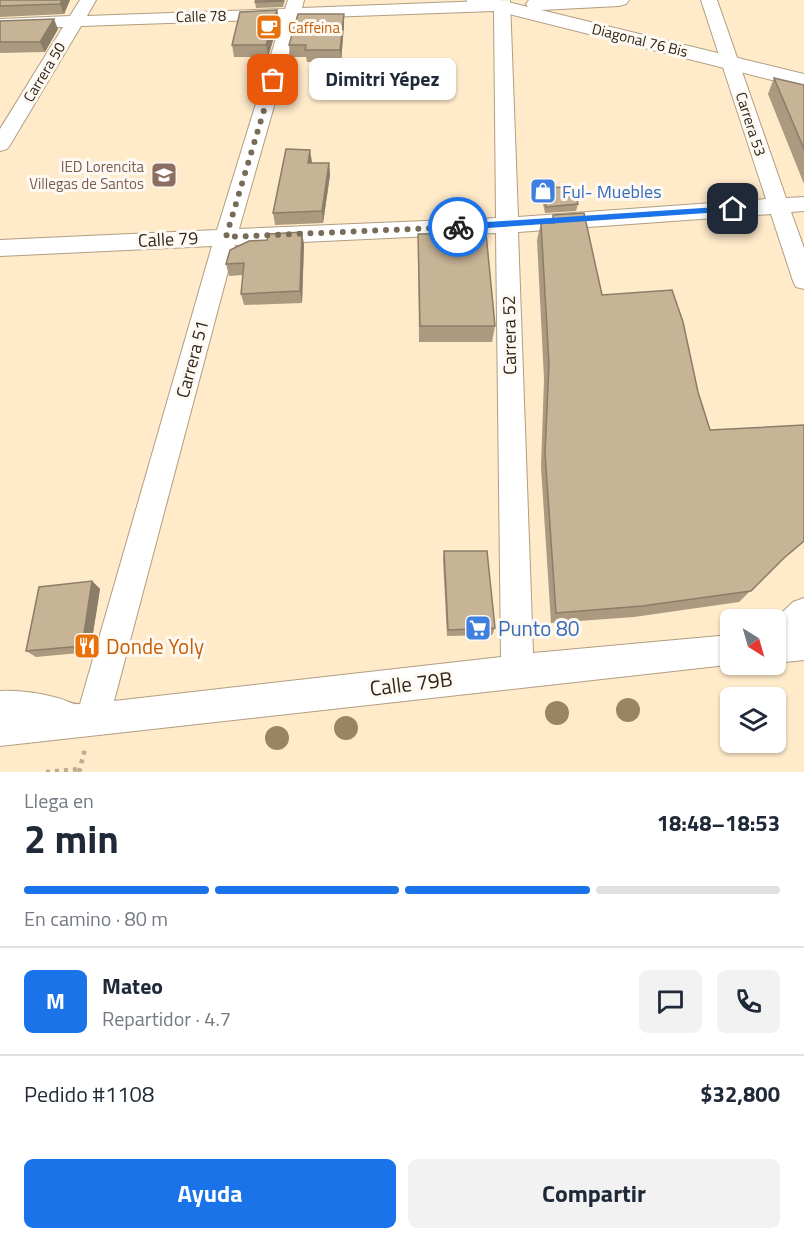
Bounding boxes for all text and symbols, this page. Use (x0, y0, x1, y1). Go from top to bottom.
street label: Calle 78 (175, 4, 227, 28)
cafe icon: Caffeina (254, 12, 284, 42)
place label: Caffeina (288, 16, 340, 39)
street label: Diagonal 76 Bis (590, 17, 690, 63)
street label: Carrera 50 (17, 38, 71, 106)
pin (247, 54, 298, 105)
callout: Dimitri Yépez (309, 59, 456, 101)
icon: bag (256, 63, 289, 96)
text: Dimitri Yépez (325, 63, 440, 94)
street label: Carrera 53 (730, 89, 772, 159)
place label: IED Lorencita Villegas de Santos (29, 155, 144, 195)
school or university icon: IED Lorencita Villegas de Santos (149, 160, 179, 190)
shop icon: Ful- Muebles (528, 176, 558, 206)
place label: Ful- Muebles (562, 178, 662, 205)
pin (707, 183, 758, 234)
icon: home (716, 192, 749, 225)
courier (428, 197, 488, 257)
icon: bike (442, 211, 475, 244)
street label: Calle 79 (137, 224, 199, 254)
street label: Carrera 52 (495, 295, 523, 375)
street label: Carrera 51 (169, 317, 215, 401)
north arrow (720, 609, 786, 675)
map controls (720, 609, 786, 753)
place label: Punto 80 (498, 612, 579, 644)
supermarket icon: Punto 80 (463, 613, 493, 643)
place label: Donde Yoly (106, 630, 204, 662)
restaurant icon: Donde Yoly (72, 631, 102, 661)
street label: Calle 79B (368, 662, 454, 704)
button: layers (720, 687, 786, 753)
text: Llega en (24, 785, 94, 816)
text: 18:48–18:53 (657, 806, 780, 840)
text: 2 min (24, 809, 119, 868)
text: En camino · 80 m (24, 903, 168, 934)
text: Mateo (102, 969, 163, 1003)
button: chat (639, 970, 702, 1033)
button: phone (717, 970, 780, 1033)
text: M (46, 984, 65, 1018)
text: Repartidor · 4.7 (102, 1003, 231, 1034)
text: Pedido #1108 (24, 1077, 154, 1111)
text: $32,800 (700, 1077, 780, 1111)
button: Ayuda (24, 1159, 396, 1228)
button: Compartir (408, 1159, 780, 1228)

